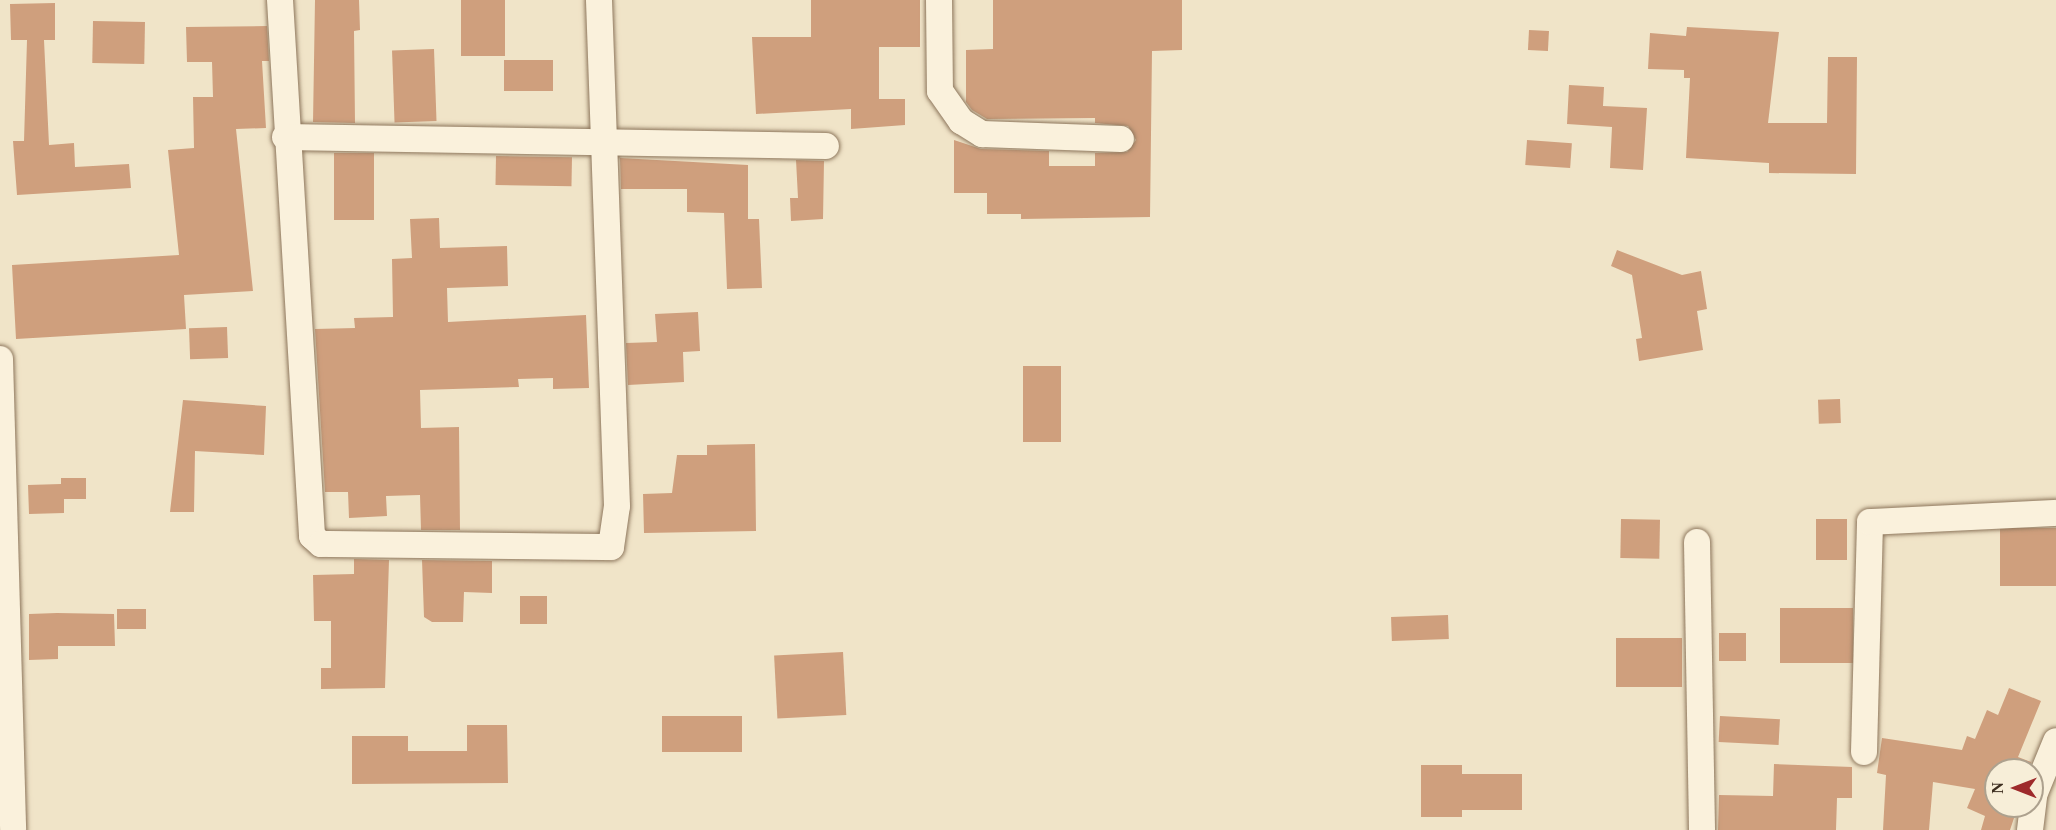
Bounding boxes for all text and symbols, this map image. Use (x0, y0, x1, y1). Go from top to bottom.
north arrow (1984, 758, 2044, 818)
text: N (1989, 782, 2006, 794)

